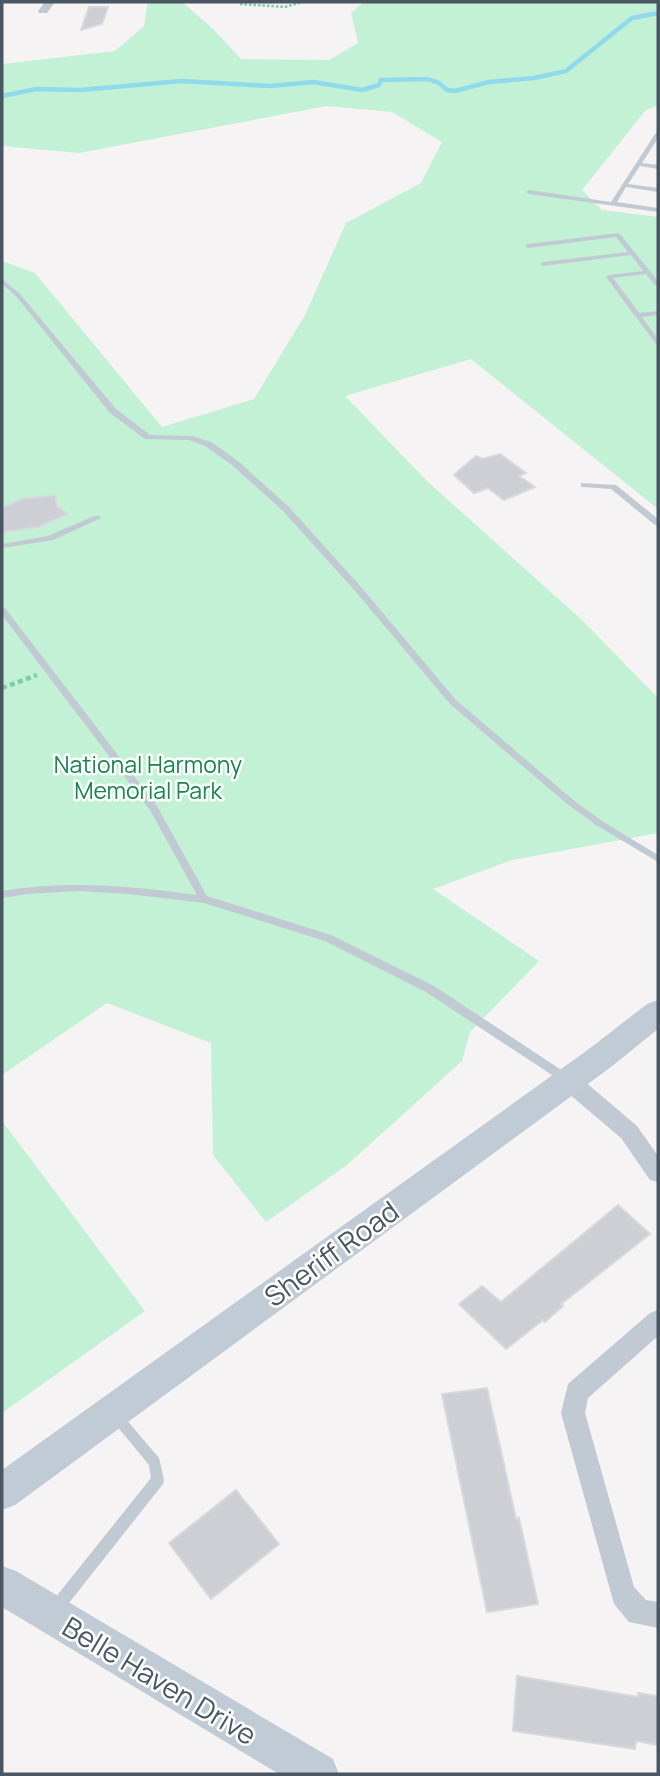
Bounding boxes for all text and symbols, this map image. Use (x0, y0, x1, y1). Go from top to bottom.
park label: National Harmony Memorial Park (54, 748, 242, 806)
street label: Sheriff Road (256, 1191, 406, 1315)
street label: Belle Haven Drive (56, 1607, 264, 1753)

